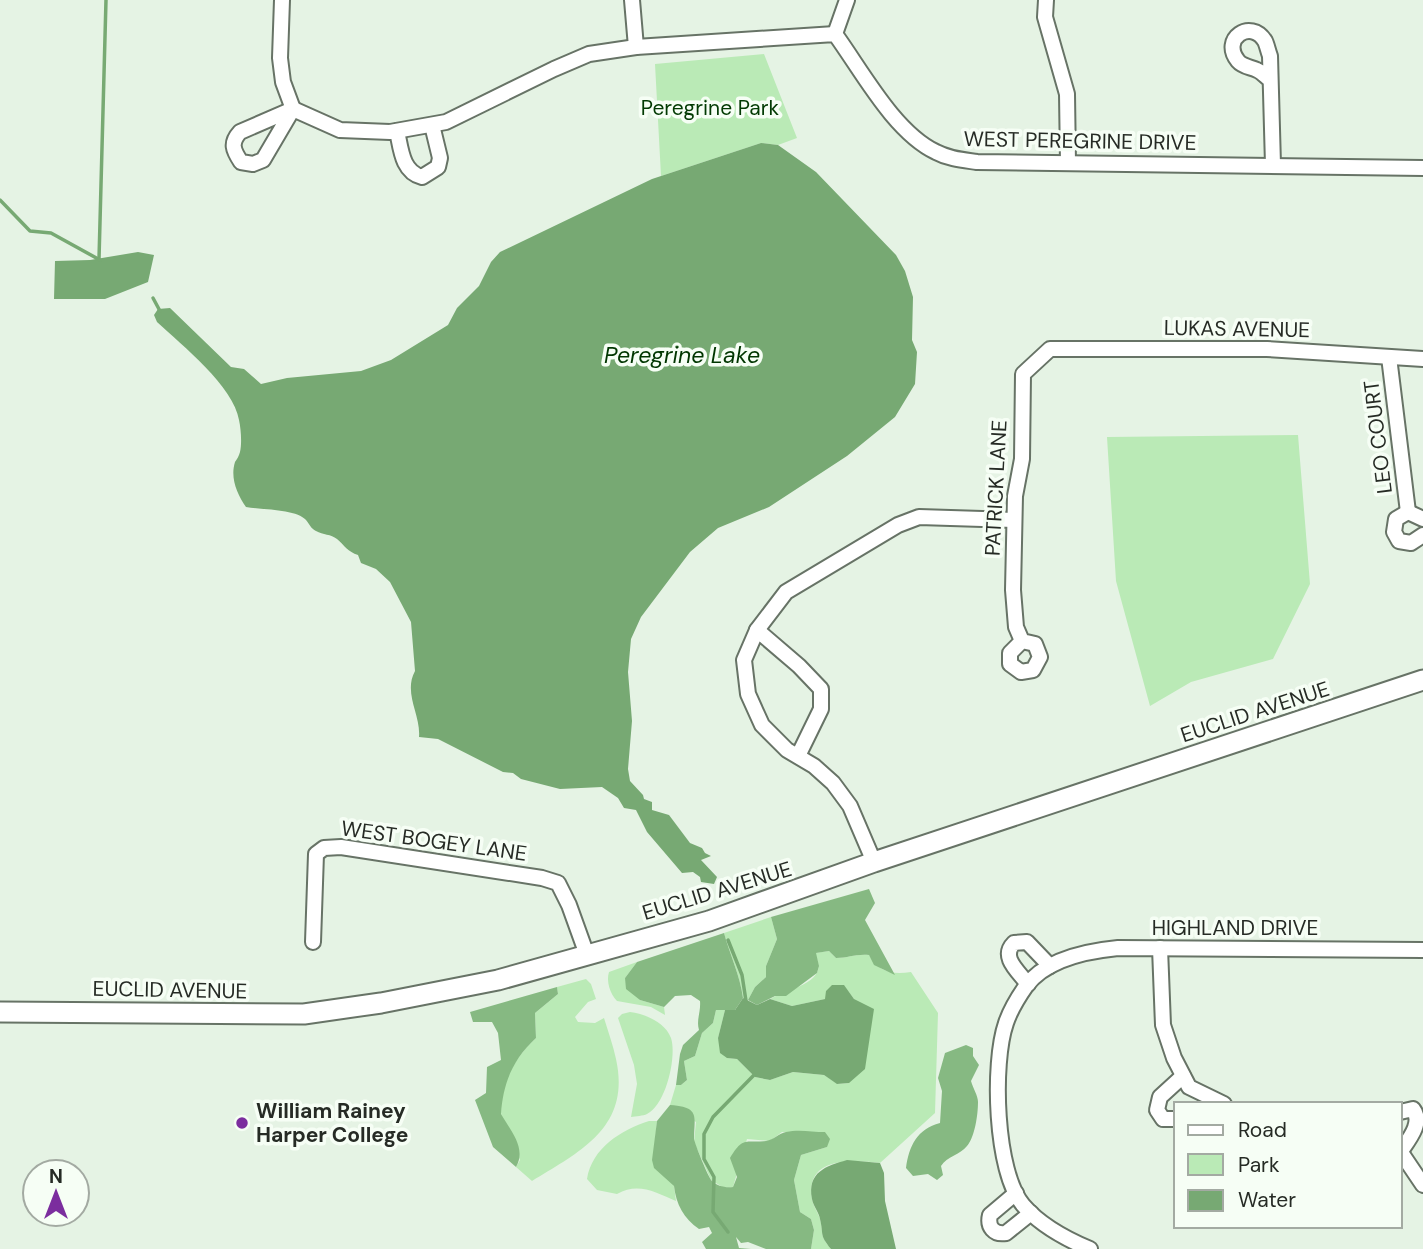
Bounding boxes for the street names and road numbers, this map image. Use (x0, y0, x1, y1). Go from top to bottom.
street label: WEST PEREGRINE DRIVE (963, 125, 1197, 157)
street label: LUKAS AVENUE (1164, 314, 1310, 344)
street label: LEO COURT (1357, 378, 1399, 495)
street label: PATRICK LANE (978, 419, 1014, 557)
street label: EUCLID AVENUE (1177, 675, 1333, 749)
street label: WEST BOGEY LANE (339, 814, 529, 868)
street label: EUCLID AVENUE (639, 855, 795, 927)
street label: HIGHLAND DRIVE (1152, 914, 1318, 942)
street label: EUCLID AVENUE (92, 975, 248, 1005)

